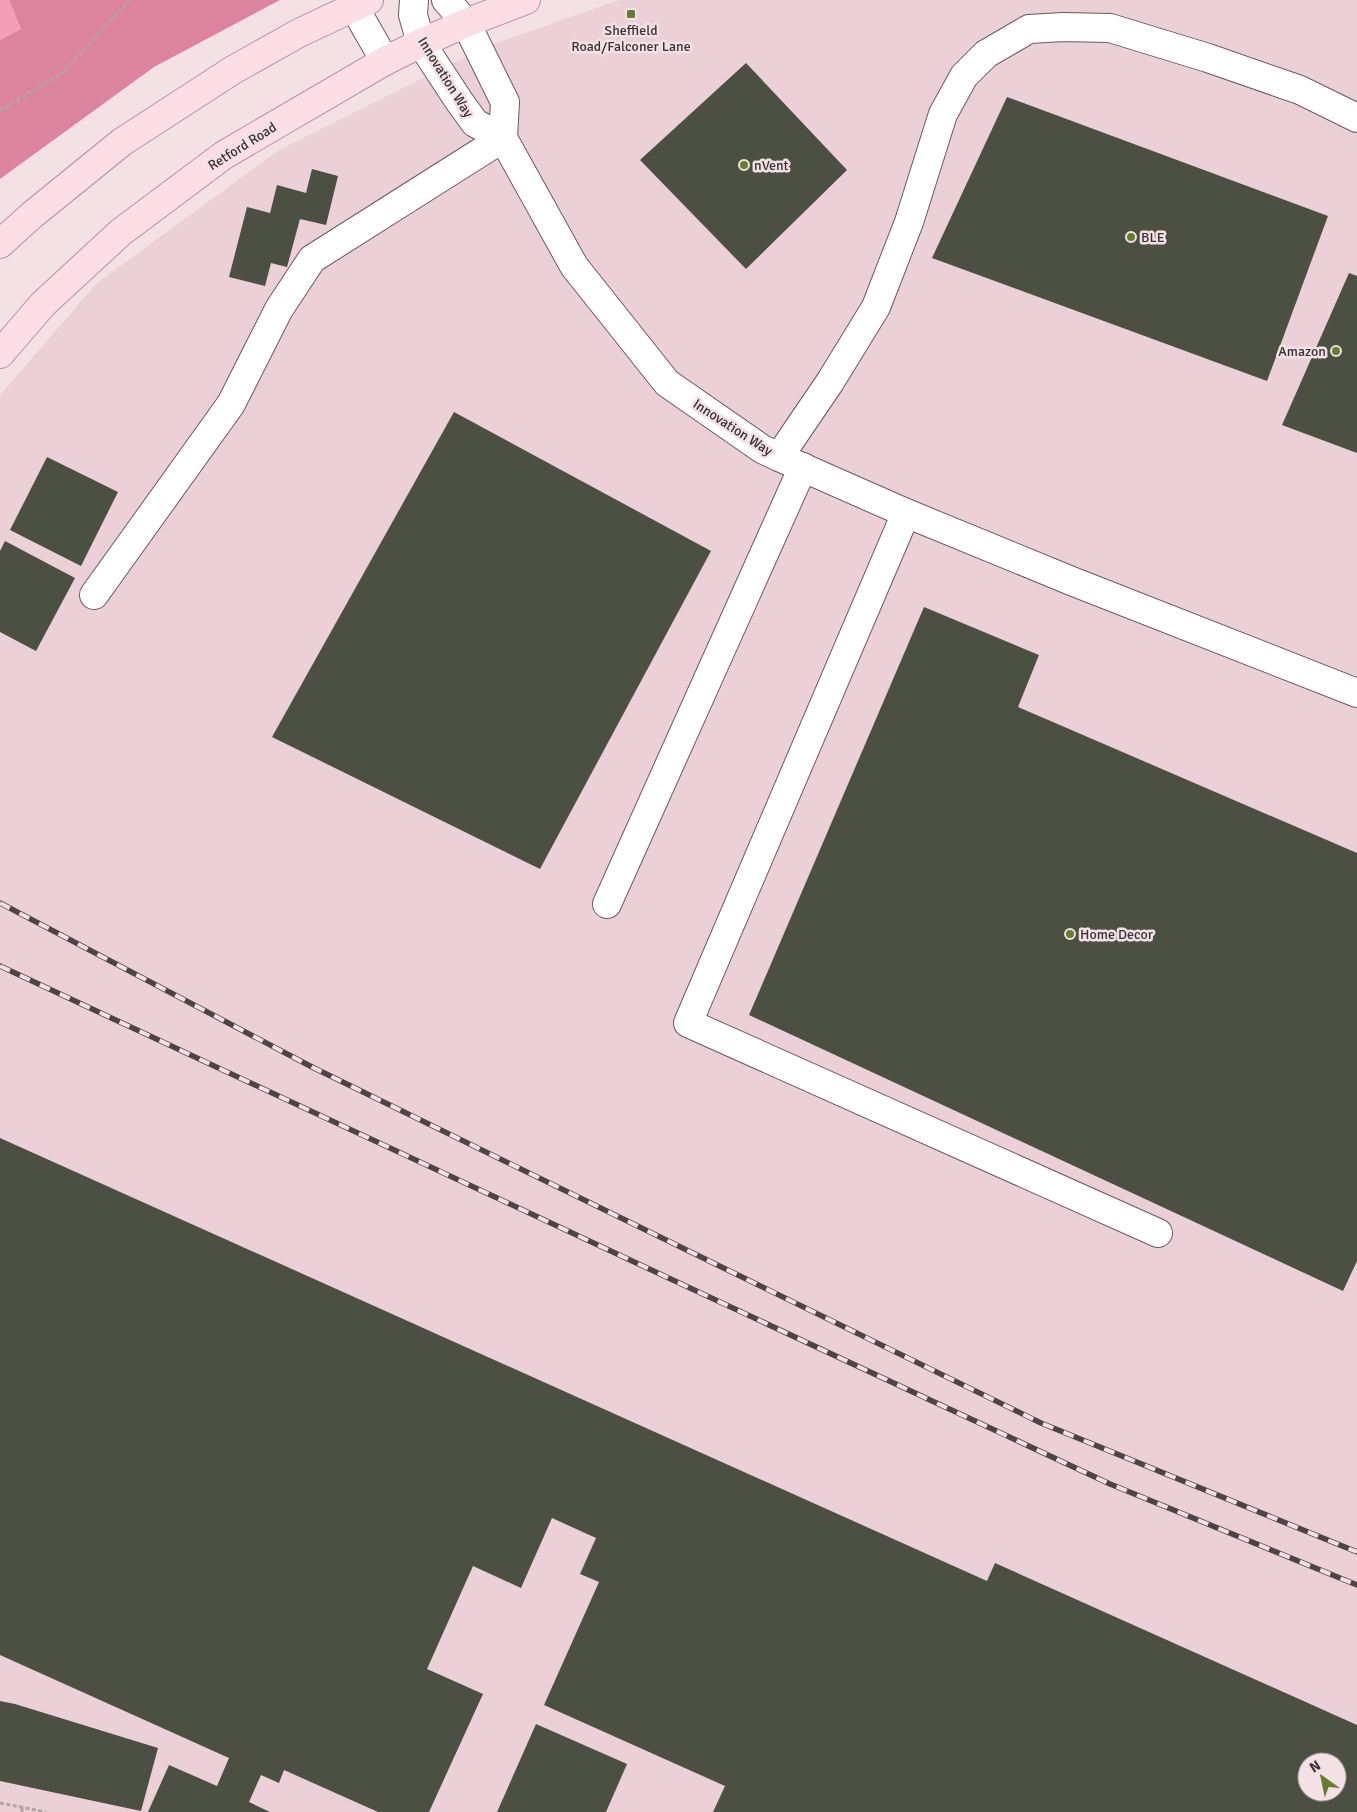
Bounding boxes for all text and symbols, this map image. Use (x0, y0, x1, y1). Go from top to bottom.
marker: Sheffield Road/Falconer Lane (625, 8, 637, 20)
place label: Sheffield Road/Falconer Lane (571, 22, 691, 55)
street label: Innovation Way (414, 34, 477, 121)
street label: Retford Road (205, 119, 280, 174)
place label: nVent (754, 157, 789, 174)
marker: nVent (738, 159, 750, 171)
place label: BLE (1141, 229, 1165, 246)
marker: BLE (1125, 231, 1137, 243)
place label: Amazon (1278, 343, 1326, 360)
marker: Amazon (1330, 345, 1342, 357)
street label: Innovation Way (690, 395, 776, 460)
place label: Home Decor (1080, 926, 1154, 943)
marker: Home Decor (1064, 928, 1076, 940)
north arrow (1297, 1752, 1347, 1802)
text: N (1306, 1757, 1324, 1776)

